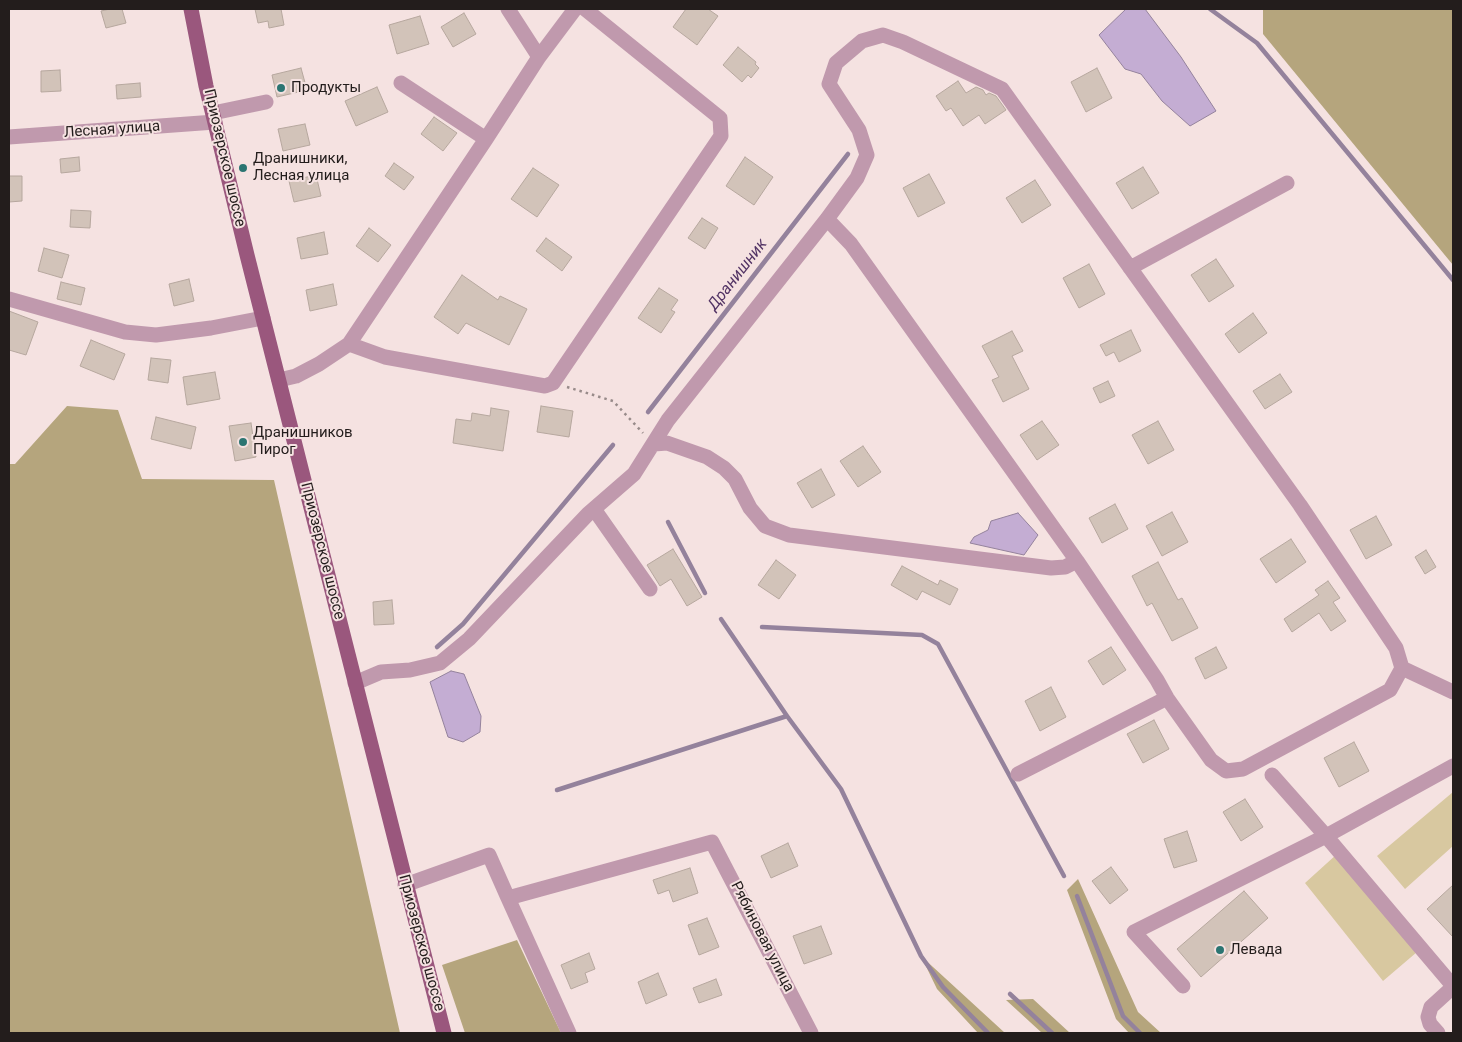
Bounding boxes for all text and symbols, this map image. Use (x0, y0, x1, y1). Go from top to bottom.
place label: Продукты (291, 79, 361, 97)
marker: Продукты (275, 82, 287, 94)
street label: Приозерское шоссе (199, 87, 249, 229)
street label: Лесная улица (63, 118, 161, 142)
place label: Дранишники, Лесная улица (253, 150, 349, 185)
marker: Дранишники, Лесная улица (237, 162, 249, 174)
water label: Дранишник (704, 235, 772, 315)
place label: Дранишников Пирог (253, 424, 353, 459)
marker: Дранишников Пирог (237, 436, 249, 448)
street label: Приозерское шоссе (296, 481, 348, 621)
street label: Приозерское шоссе (394, 873, 448, 1013)
street label: Рябиновая улица (726, 879, 798, 995)
place label: Левада (1230, 941, 1283, 959)
marker: Левада (1214, 944, 1226, 956)

